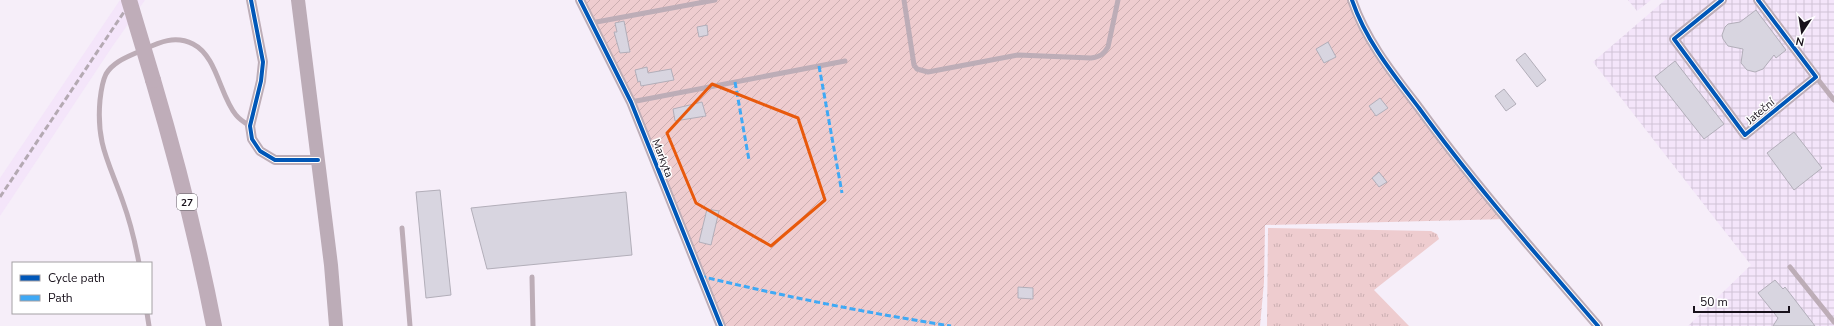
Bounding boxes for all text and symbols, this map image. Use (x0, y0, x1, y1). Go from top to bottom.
north arrow (1782, 12, 1822, 52)
text: N (1794, 33, 1806, 49)
street label: Jateční (1742, 94, 1779, 128)
street label: Markyta (648, 137, 677, 180)
road number: 27 (177, 194, 197, 210)
legend (12, 262, 152, 314)
text: Cycle path (48, 270, 105, 286)
scale bar (1694, 288, 1789, 314)
text: Path (48, 290, 73, 306)
text: 50 m (1700, 294, 1728, 310)

